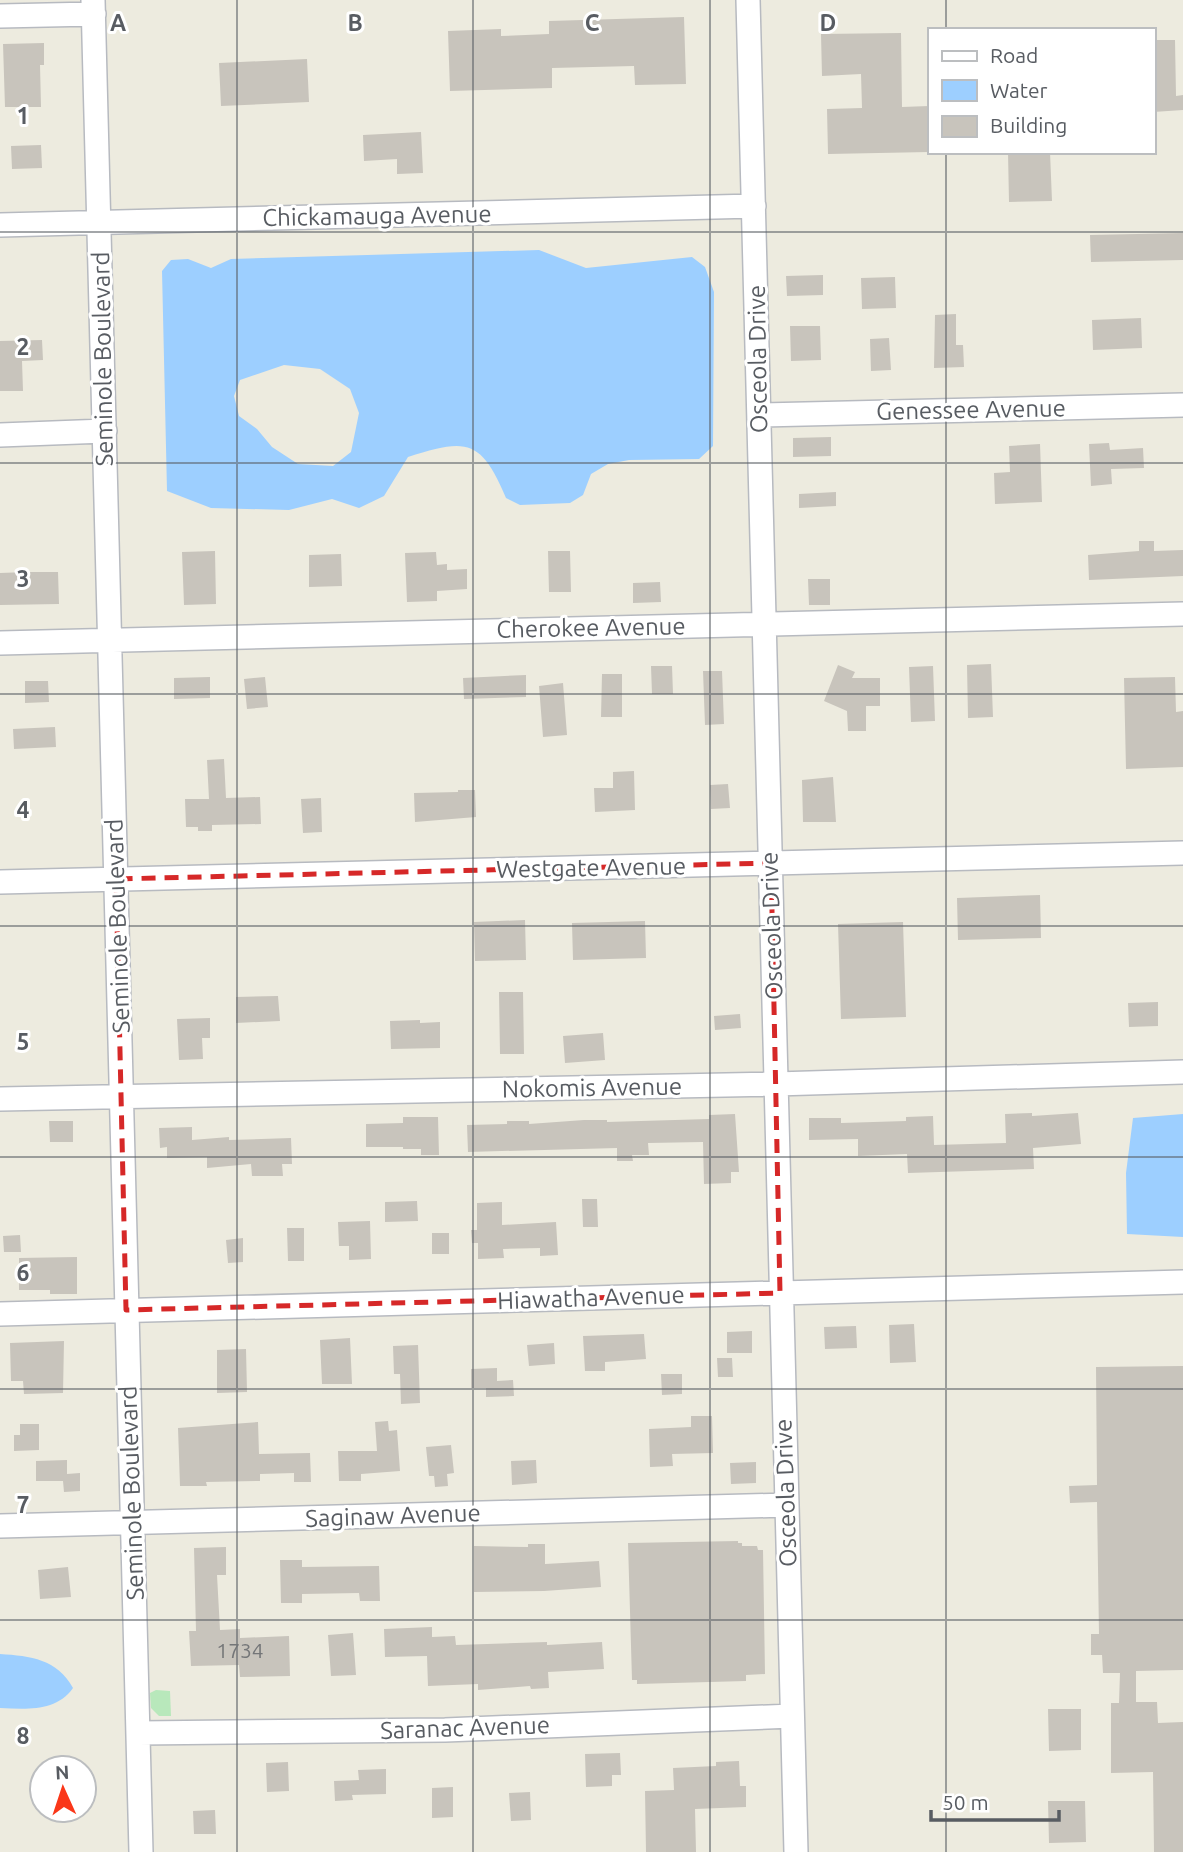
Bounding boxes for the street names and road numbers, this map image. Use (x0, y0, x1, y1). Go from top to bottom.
street label: Chickamauga Avenue (262, 200, 492, 231)
street label: Seminole Boulevard (87, 251, 118, 467)
street label: Osceola Drive (743, 285, 772, 433)
street label: Genessee Avenue (876, 394, 1066, 425)
street label: Cherokee Avenue (496, 612, 686, 643)
street label: Seminole Boulevard (100, 818, 135, 1034)
street label: Osceola Drive (755, 851, 788, 1001)
street label: Westgate Avenue (496, 852, 686, 883)
street label: Nokomis Avenue (502, 1072, 682, 1103)
street label: Hiawatha Avenue (497, 1281, 685, 1314)
street label: Seminole Boulevard (114, 1385, 149, 1601)
street label: Osceola Drive (769, 1418, 802, 1568)
street label: Saginaw Avenue (305, 1499, 481, 1532)
street label: Saranac Avenue (380, 1711, 550, 1744)

